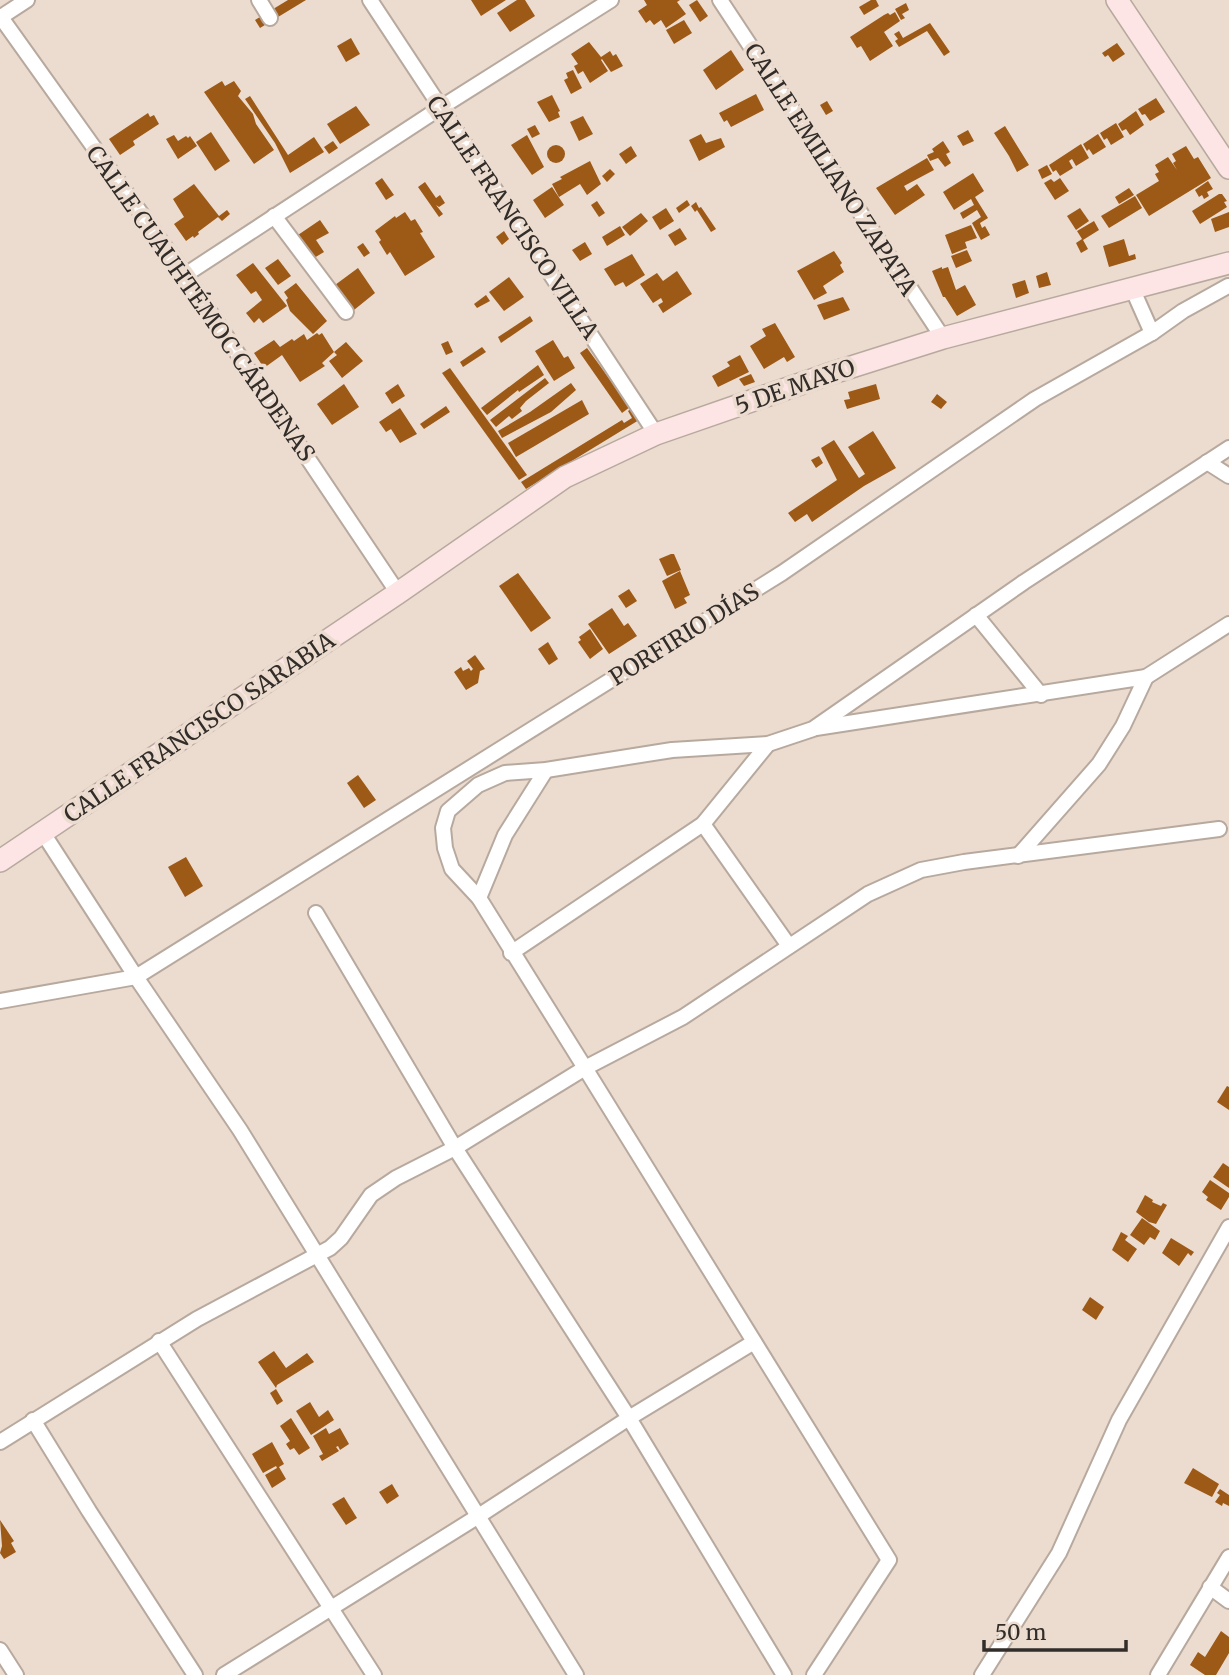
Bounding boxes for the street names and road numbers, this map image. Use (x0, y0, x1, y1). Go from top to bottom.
street label: CALLE EMILIANO ZAPATA (739, 37, 924, 301)
street label: CALLE FRANCISCO VILLA (421, 90, 606, 345)
street label: CALLE CUAUHTÉMOC CÁRDENAS (80, 139, 322, 467)
street label: 5 DE MAYO (731, 352, 859, 420)
street label: PORFIRIO DÍAS (604, 576, 764, 692)
street label: CALLE FRANCISCO SARABIA (58, 625, 341, 829)

